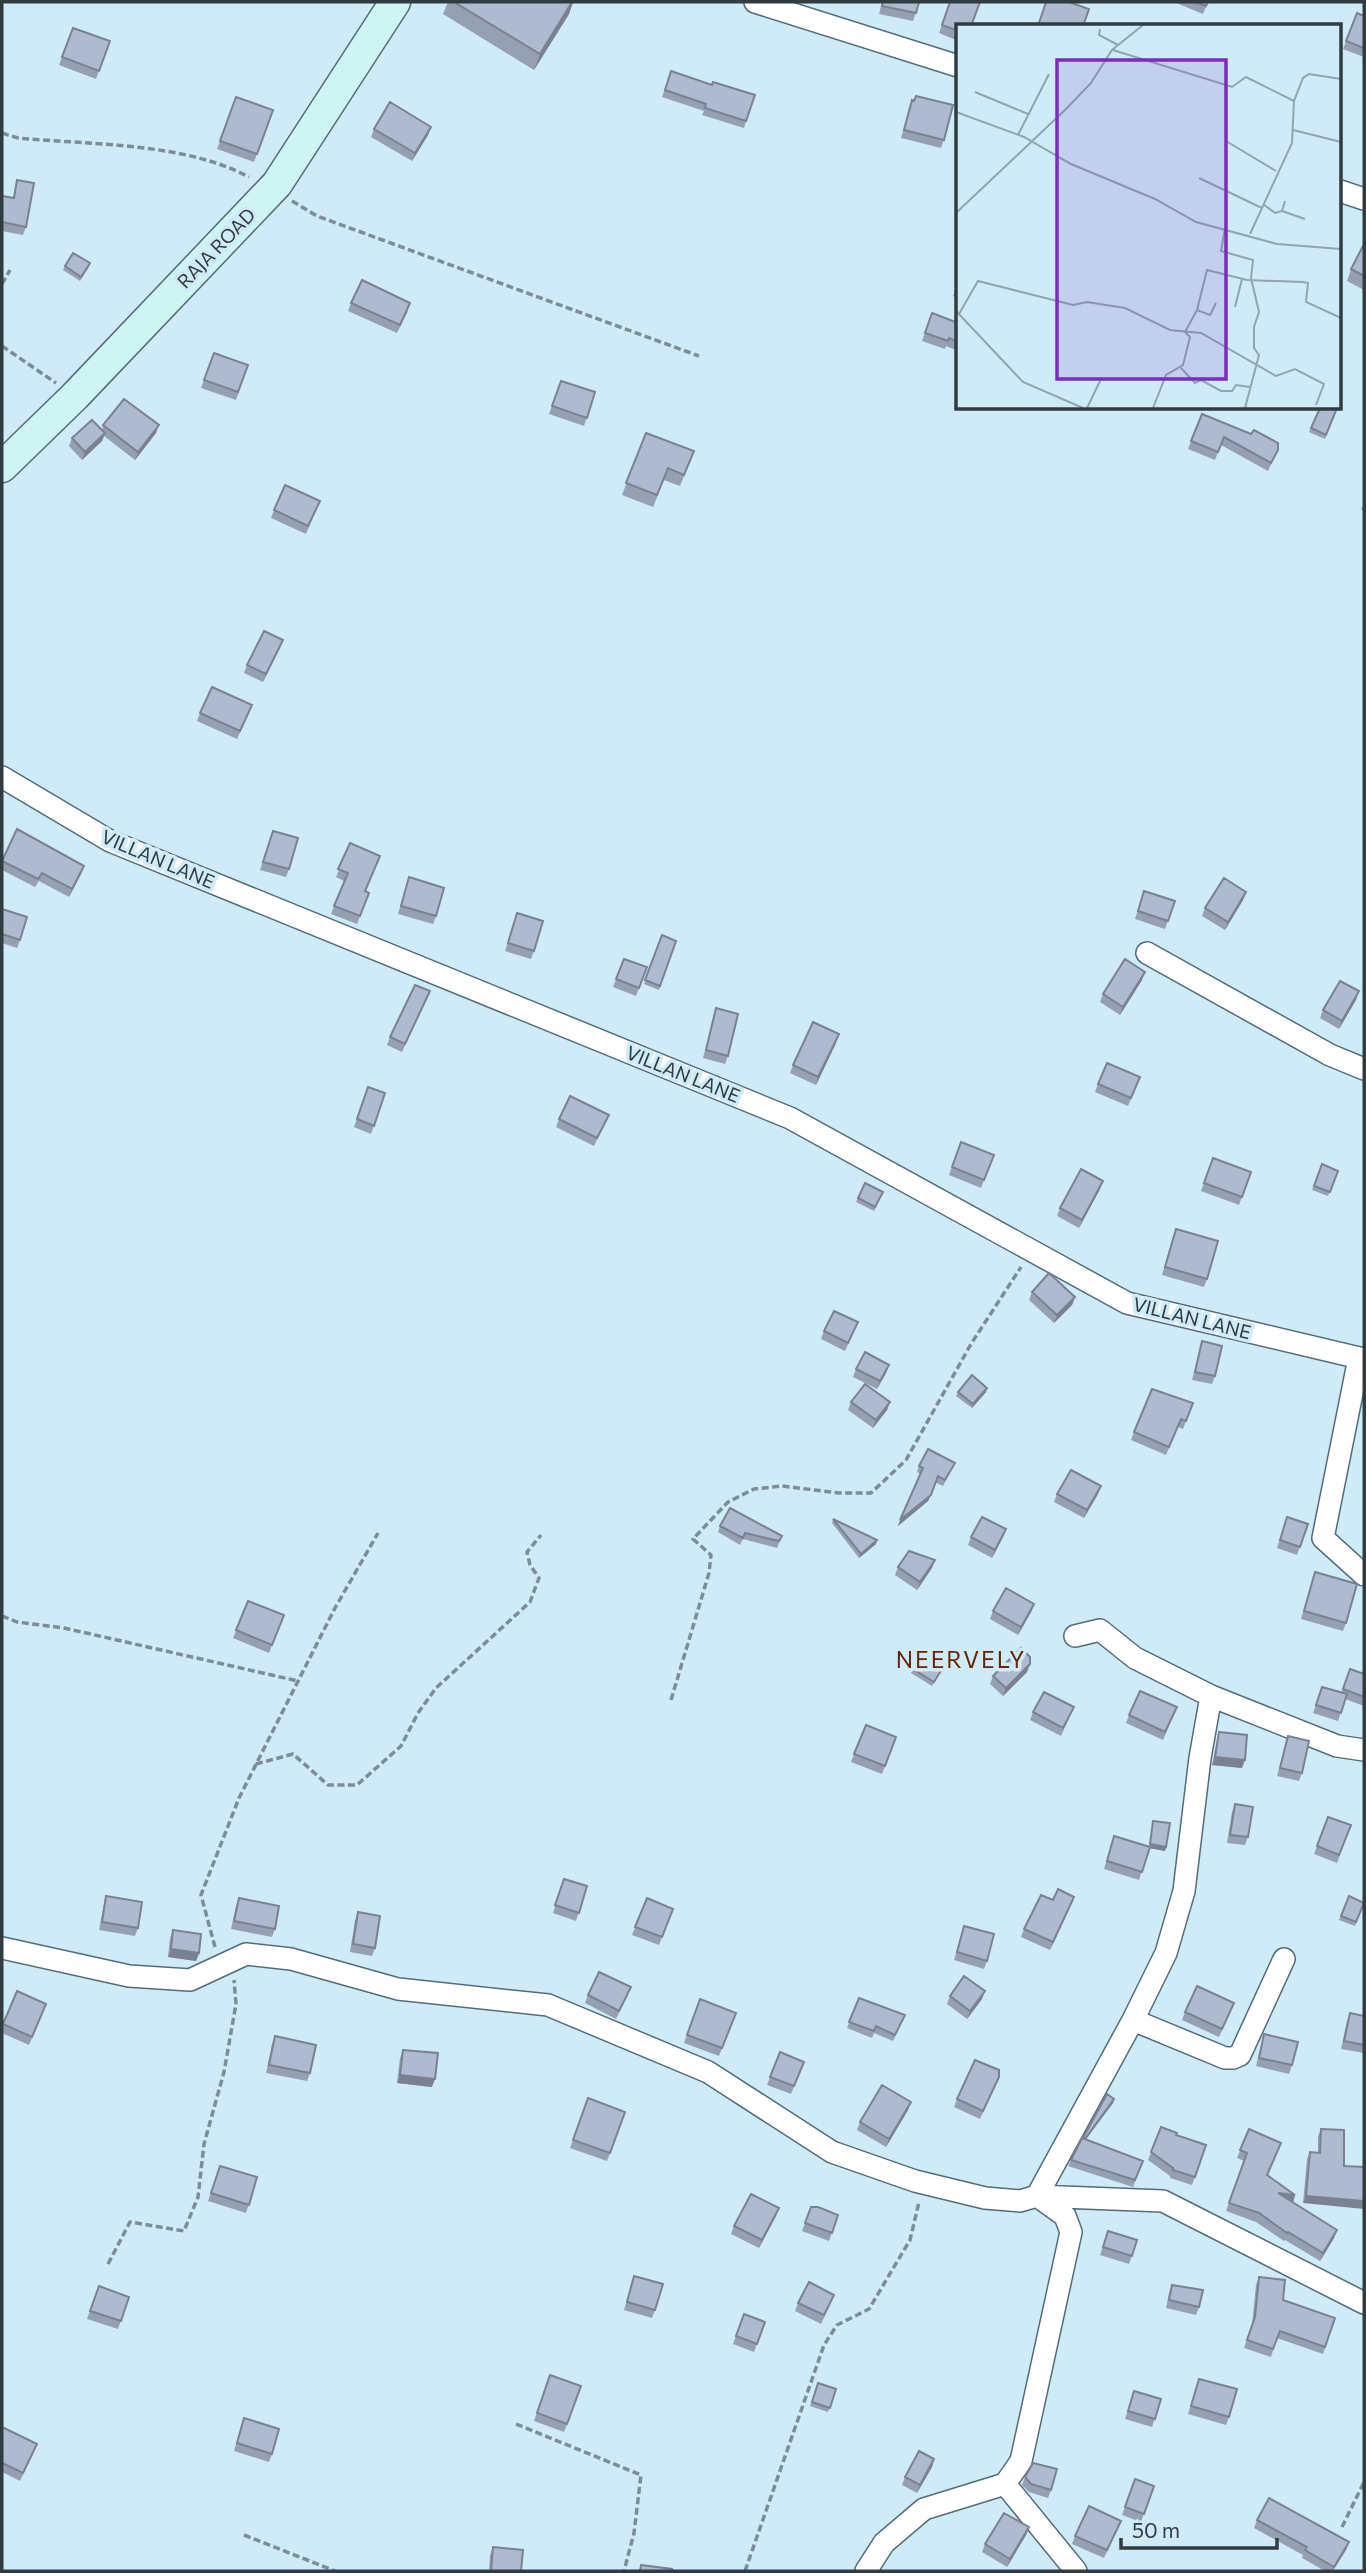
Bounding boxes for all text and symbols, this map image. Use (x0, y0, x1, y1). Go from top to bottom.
inset map (956, 24, 1342, 410)
street label: RAJA ROAD (172, 203, 260, 293)
street label: VILLAN LANE (98, 824, 218, 893)
street label: VILLAN LANE (623, 1040, 743, 1107)
street label: VILLAN LANE (1131, 1292, 1253, 1343)
district label: NEERVELY (896, 1645, 1026, 1673)
scale bar (1121, 2506, 1277, 2550)
text: 50 m (1132, 2517, 1180, 2542)

